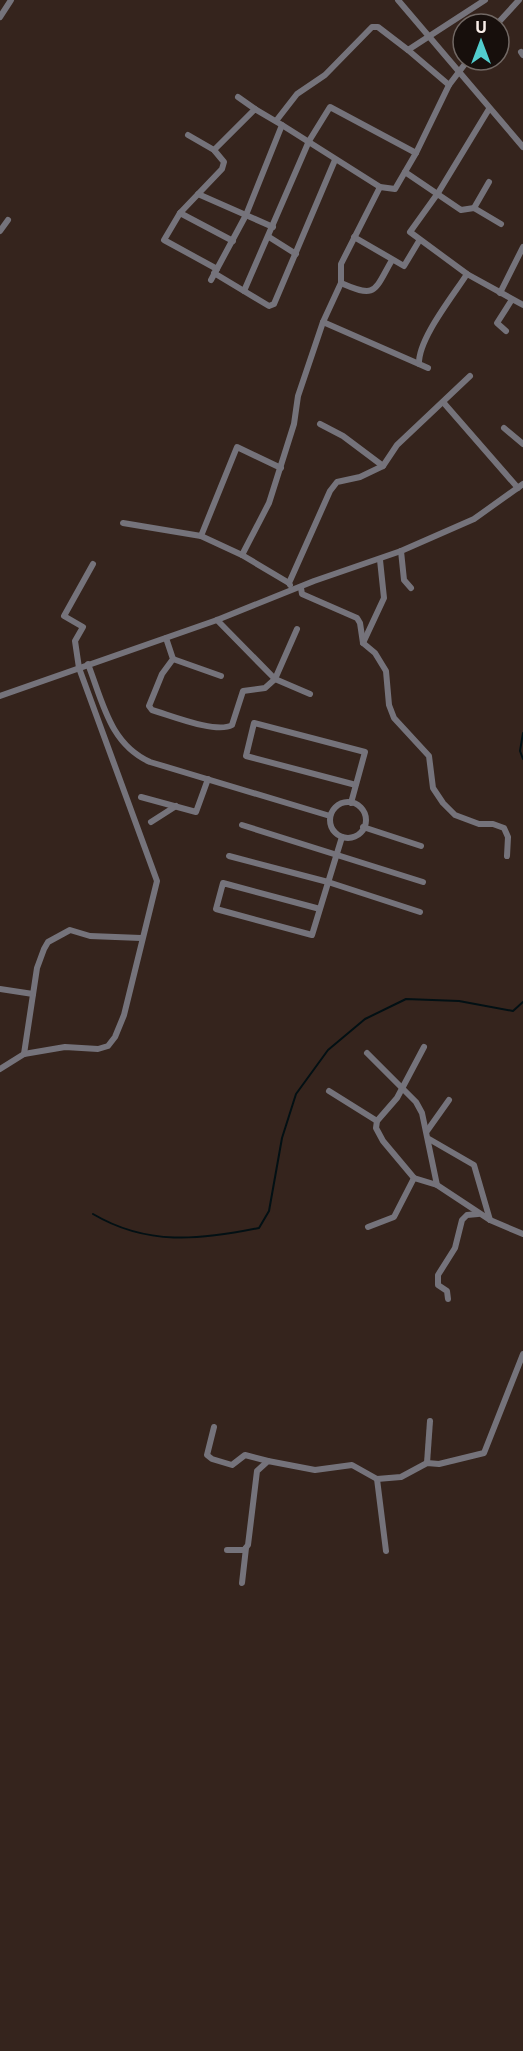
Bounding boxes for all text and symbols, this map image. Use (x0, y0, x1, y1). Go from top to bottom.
north arrow (451, 12, 511, 72)
text: U (475, 16, 487, 38)

